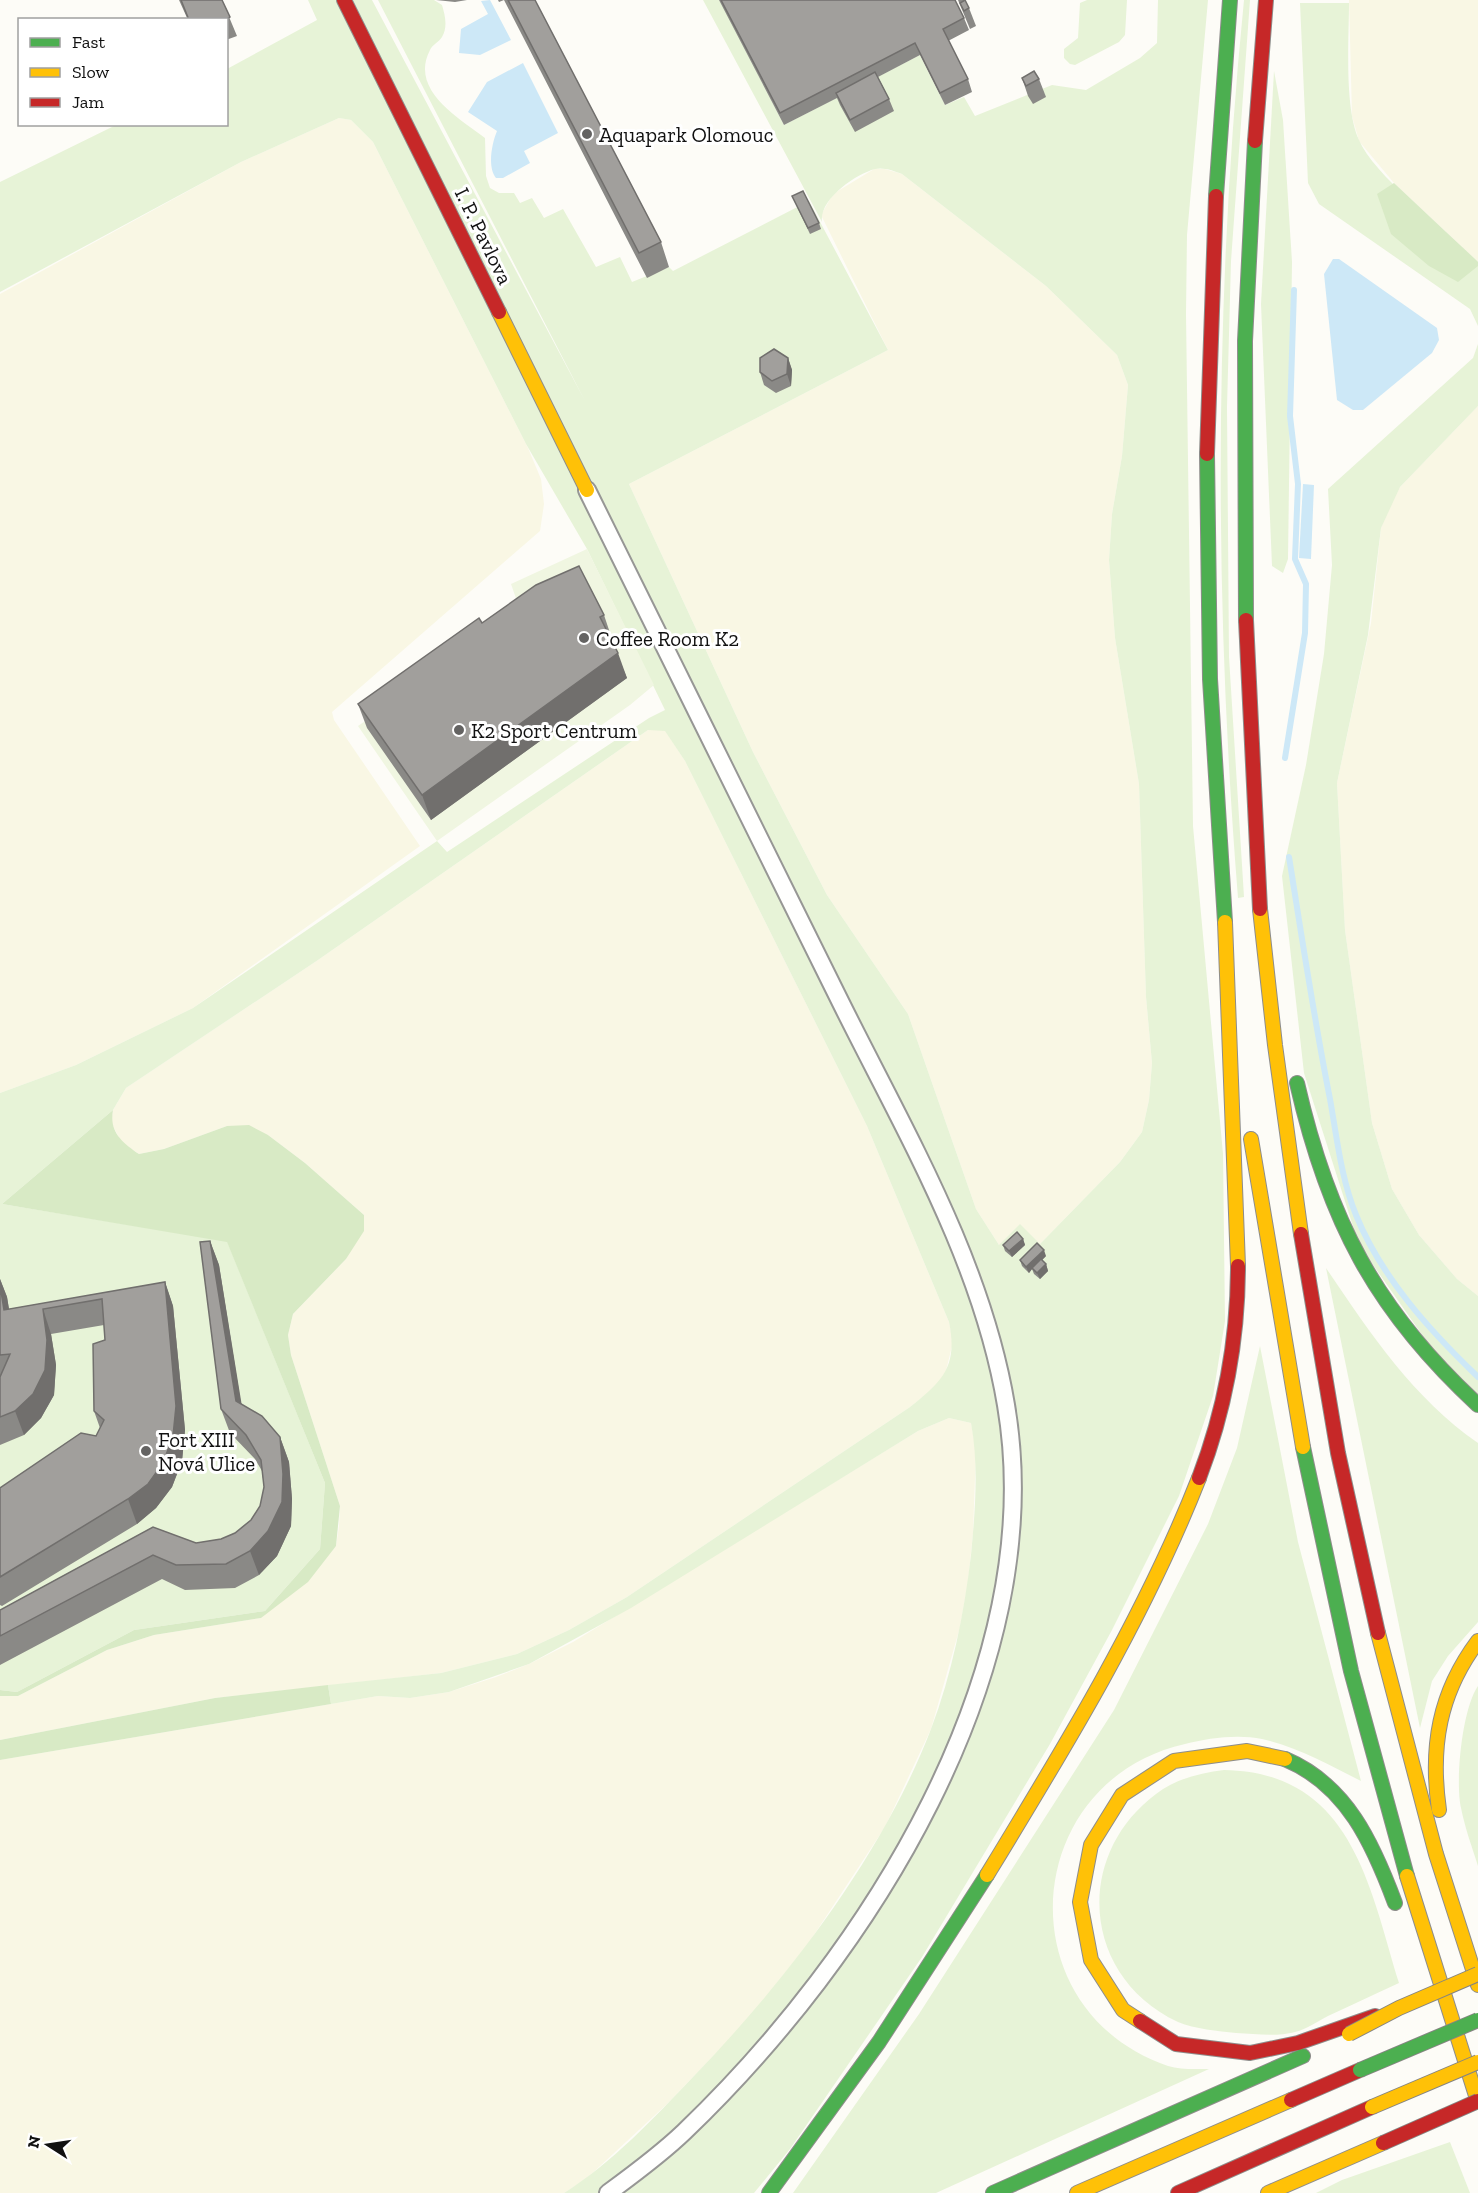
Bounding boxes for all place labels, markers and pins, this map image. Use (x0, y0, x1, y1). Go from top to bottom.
place label: Aquapark Olomouc (599, 122, 773, 147)
marker: Aquapark Olomouc (580, 127, 594, 141)
place label: Coffee Room K2 (596, 626, 739, 651)
marker: Coffee Room K2 (577, 631, 591, 645)
place label: K2 Sport Centrum (471, 718, 637, 743)
marker: K2 Sport Centrum (452, 723, 466, 737)
place label: Fort XIII Nová Ulice (158, 1427, 255, 1476)
marker: Fort XIII Nová Ulice (139, 1444, 153, 1458)

